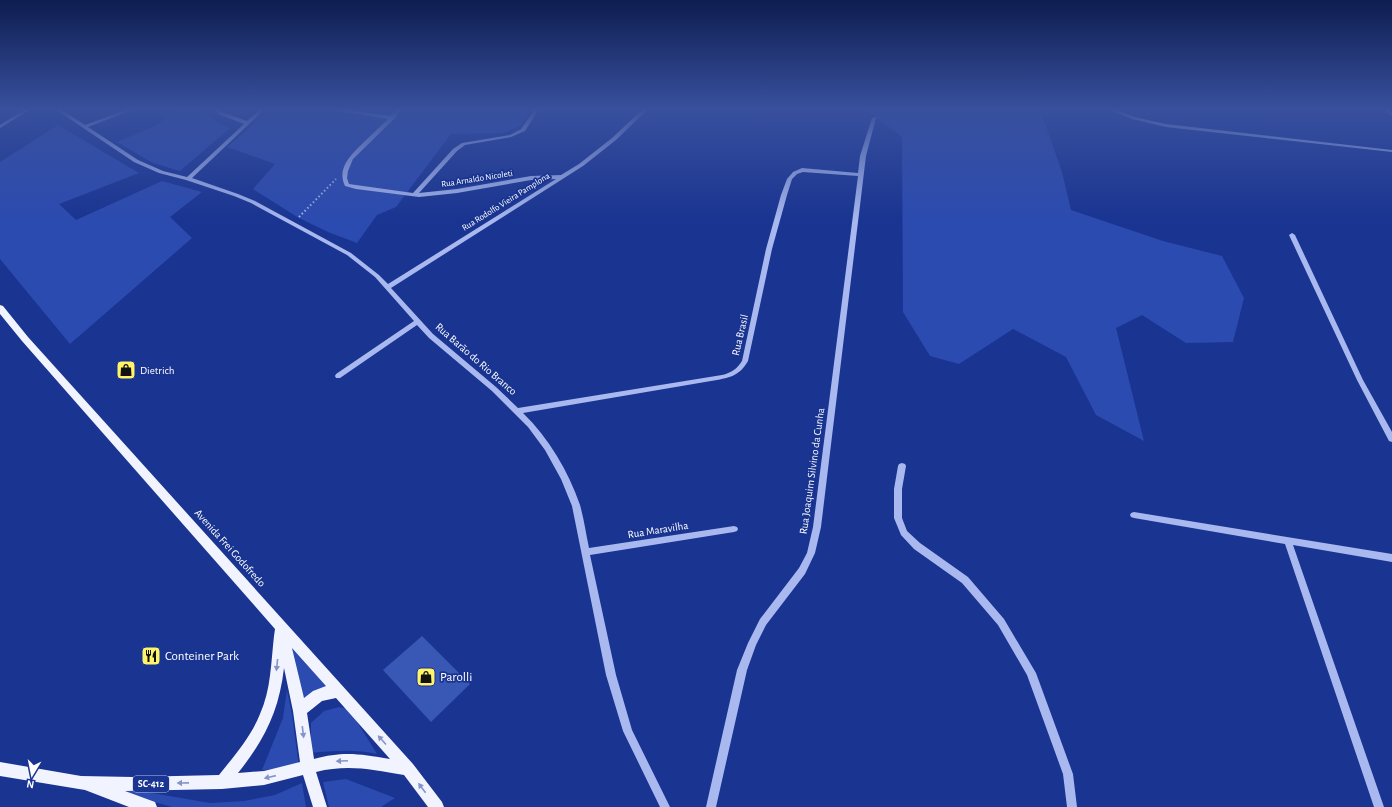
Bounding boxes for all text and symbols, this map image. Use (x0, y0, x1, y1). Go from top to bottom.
street label: Rua Arnaldo Nicoleti (441, 169, 513, 189)
street label: Rua Rodolfo Vieira Pamplona (461, 171, 551, 233)
street label: Rua Brasil (730, 313, 750, 357)
street label: Rua Barão do Rio Branco (433, 321, 519, 397)
shop icon: Dietrich (115, 359, 137, 381)
place label: Dietrich (140, 365, 175, 376)
street label: Rua Joaquim Silvino da Cunha (798, 407, 826, 535)
street label: Avenida Frei Godofredo (193, 507, 267, 589)
street label: Rua Maravilha (627, 520, 689, 540)
restaurant icon: Conteiner Park (140, 645, 162, 667)
place label: Conteiner Park (165, 650, 239, 663)
one-way arrow (274, 659, 280, 671)
shop icon: Parolli (415, 666, 437, 688)
place label: Parolli (440, 671, 472, 684)
one-way arrow (300, 726, 306, 739)
one-way arrow (378, 734, 387, 745)
north arrow (12, 755, 52, 795)
one-way arrow (335, 758, 348, 764)
one-way arrow (264, 774, 276, 780)
road number: SC-412 (133, 776, 169, 792)
text: N (26, 778, 35, 790)
one-way arrow (176, 780, 189, 786)
one-way arrow (418, 782, 427, 793)

